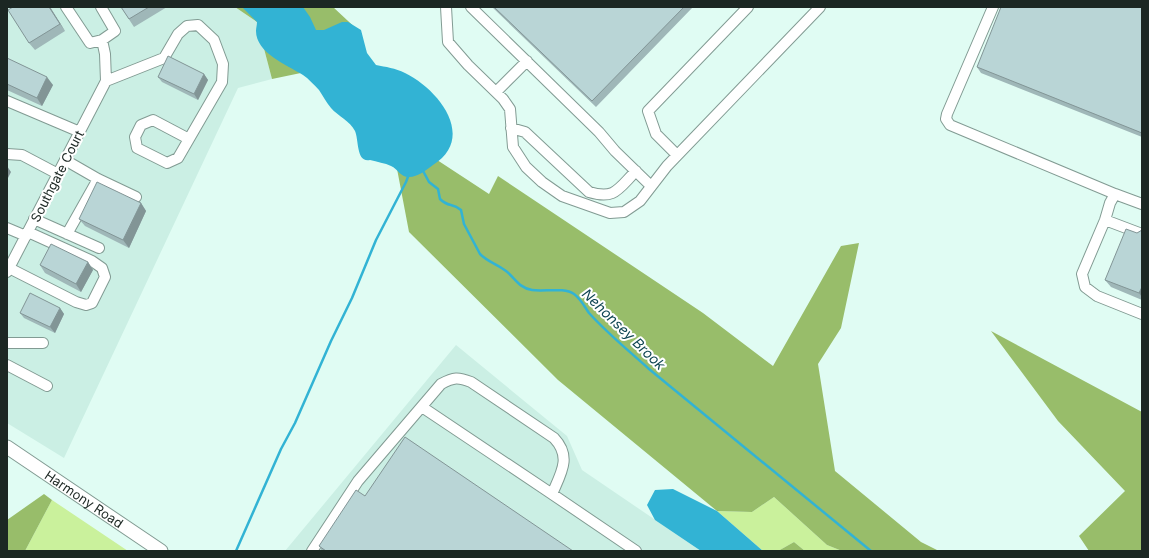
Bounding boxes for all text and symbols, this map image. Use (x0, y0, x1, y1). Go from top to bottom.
street label: Southgate Court (27, 127, 87, 225)
water label: Nehonsey Brook (579, 285, 669, 373)
street label: Harmony Road (42, 467, 126, 531)

